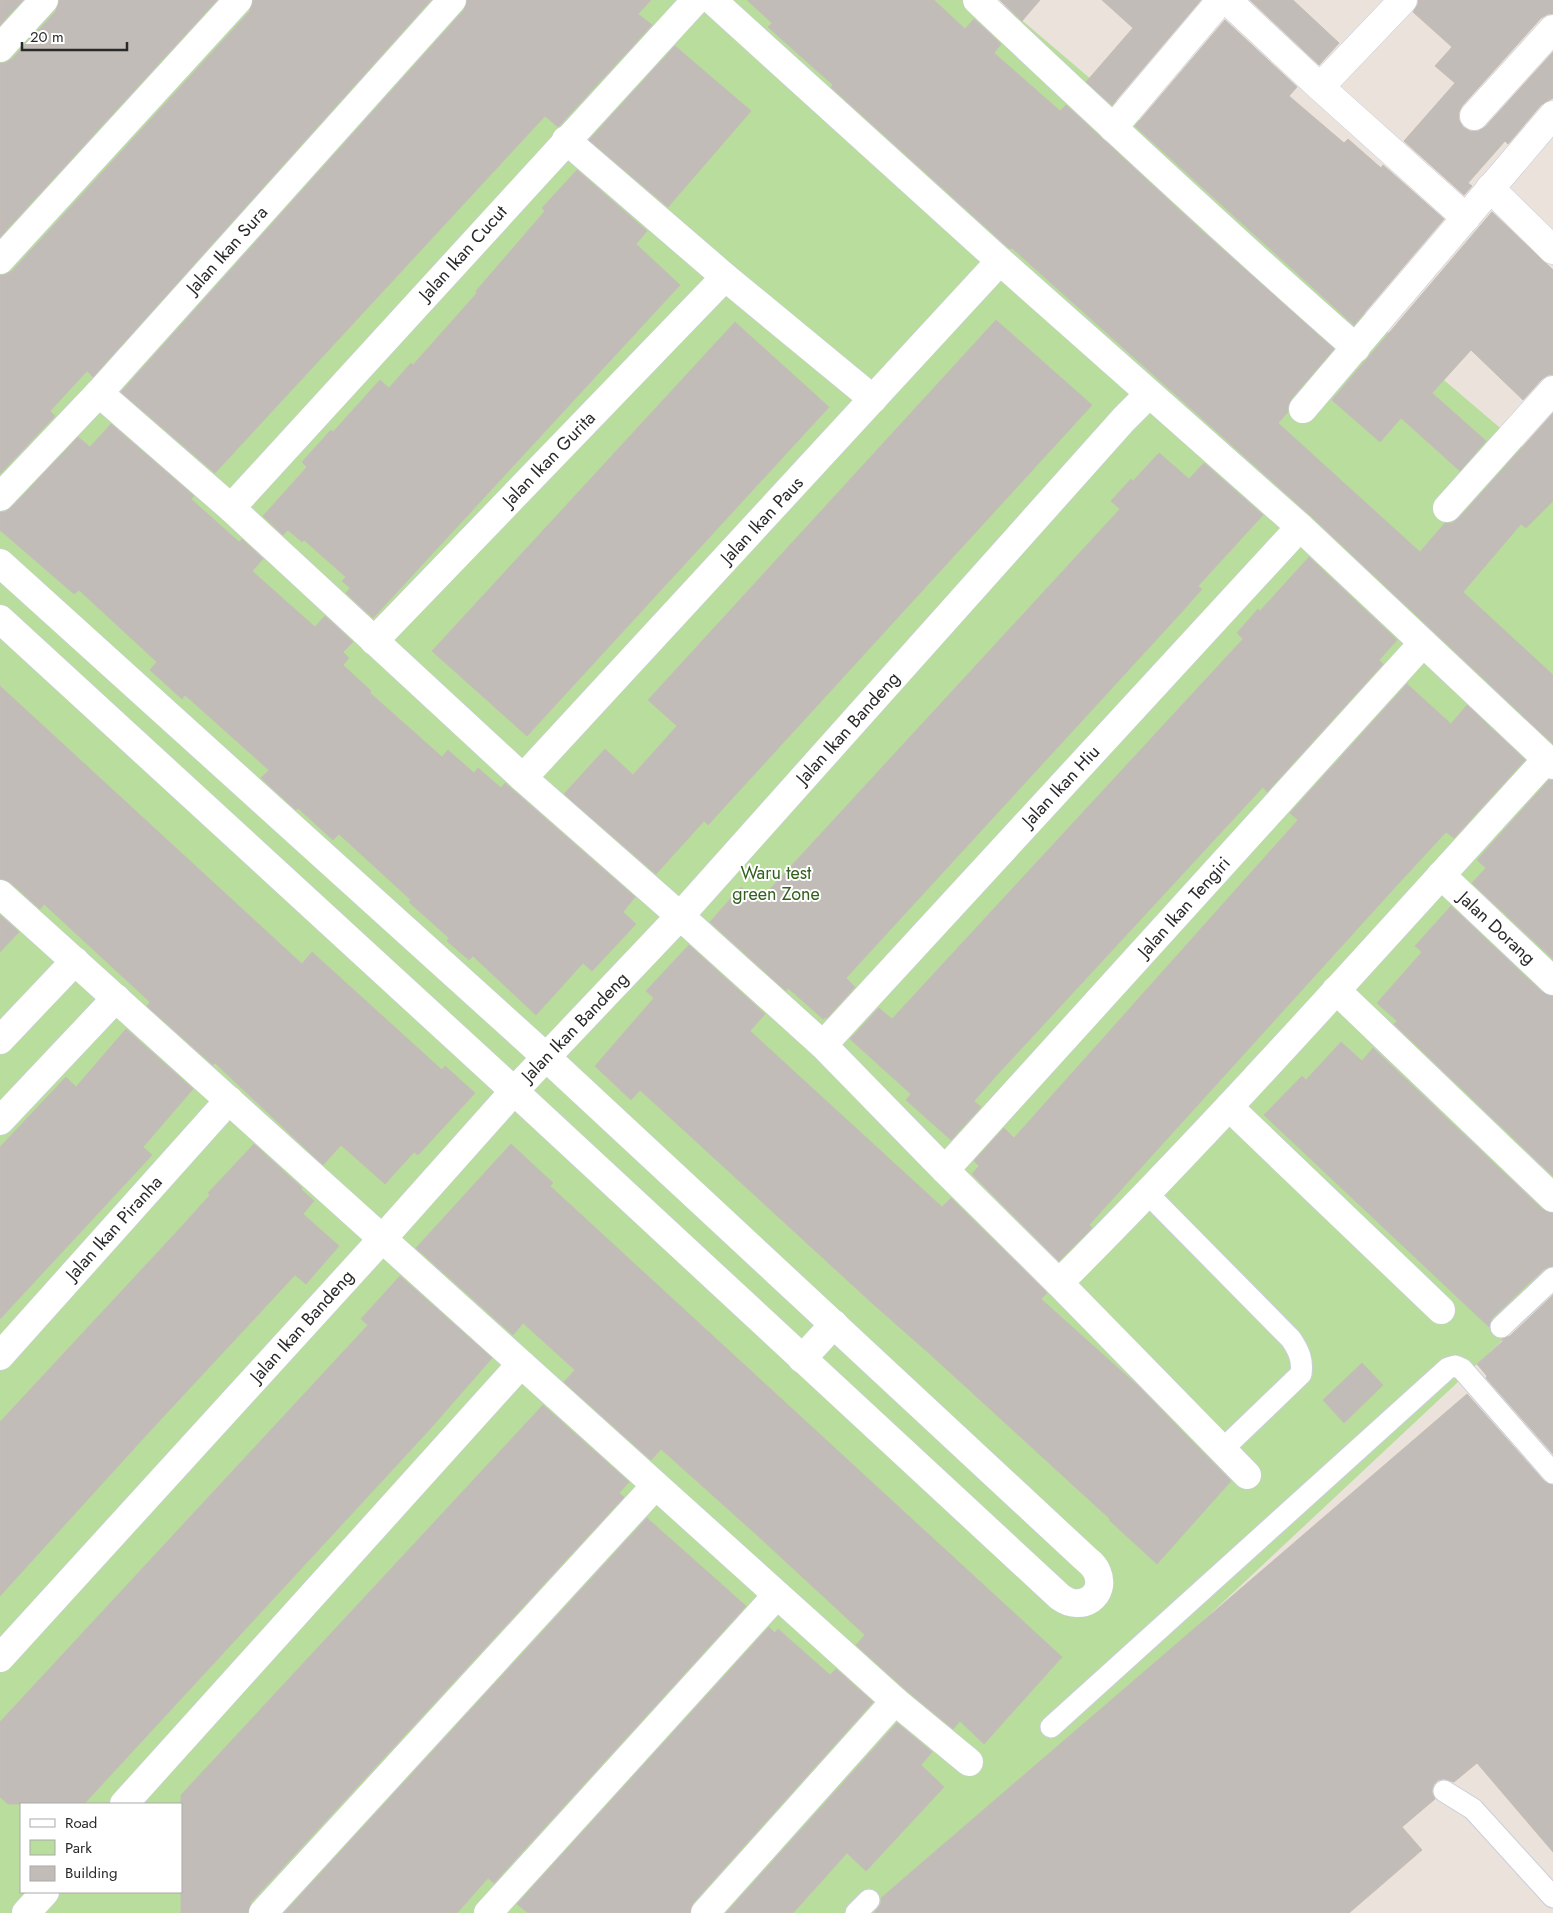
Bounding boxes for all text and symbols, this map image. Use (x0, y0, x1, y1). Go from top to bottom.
scale bar (22, 20, 128, 52)
text: 20 m (30, 26, 64, 48)
street label: Jalan Ikan Cucut (412, 199, 513, 308)
street label: Jalan Ikan Sura (179, 200, 274, 301)
street label: Jalan Ikan Gurita (495, 405, 601, 514)
street label: Jalan Ikan Paus (713, 470, 809, 571)
street label: Jalan Ikan Bandeng (789, 666, 906, 792)
street label: Jalan Ikan Hiu (1015, 739, 1106, 834)
street label: Jalan Ikan Tengiri (1130, 851, 1236, 965)
park label: Waru test green Zone (732, 860, 820, 907)
street label: Jalan Dorang (1451, 884, 1541, 971)
street label: Jalan Ikan Bandeng (514, 966, 634, 1089)
street label: Jalan Ikan Piranha (58, 1170, 168, 1288)
street label: Jalan Ikan Bandeng (243, 1264, 360, 1390)
legend (20, 1803, 182, 1893)
text: Road (65, 1812, 97, 1834)
text: Park (65, 1837, 92, 1859)
text: Building (65, 1862, 117, 1884)

